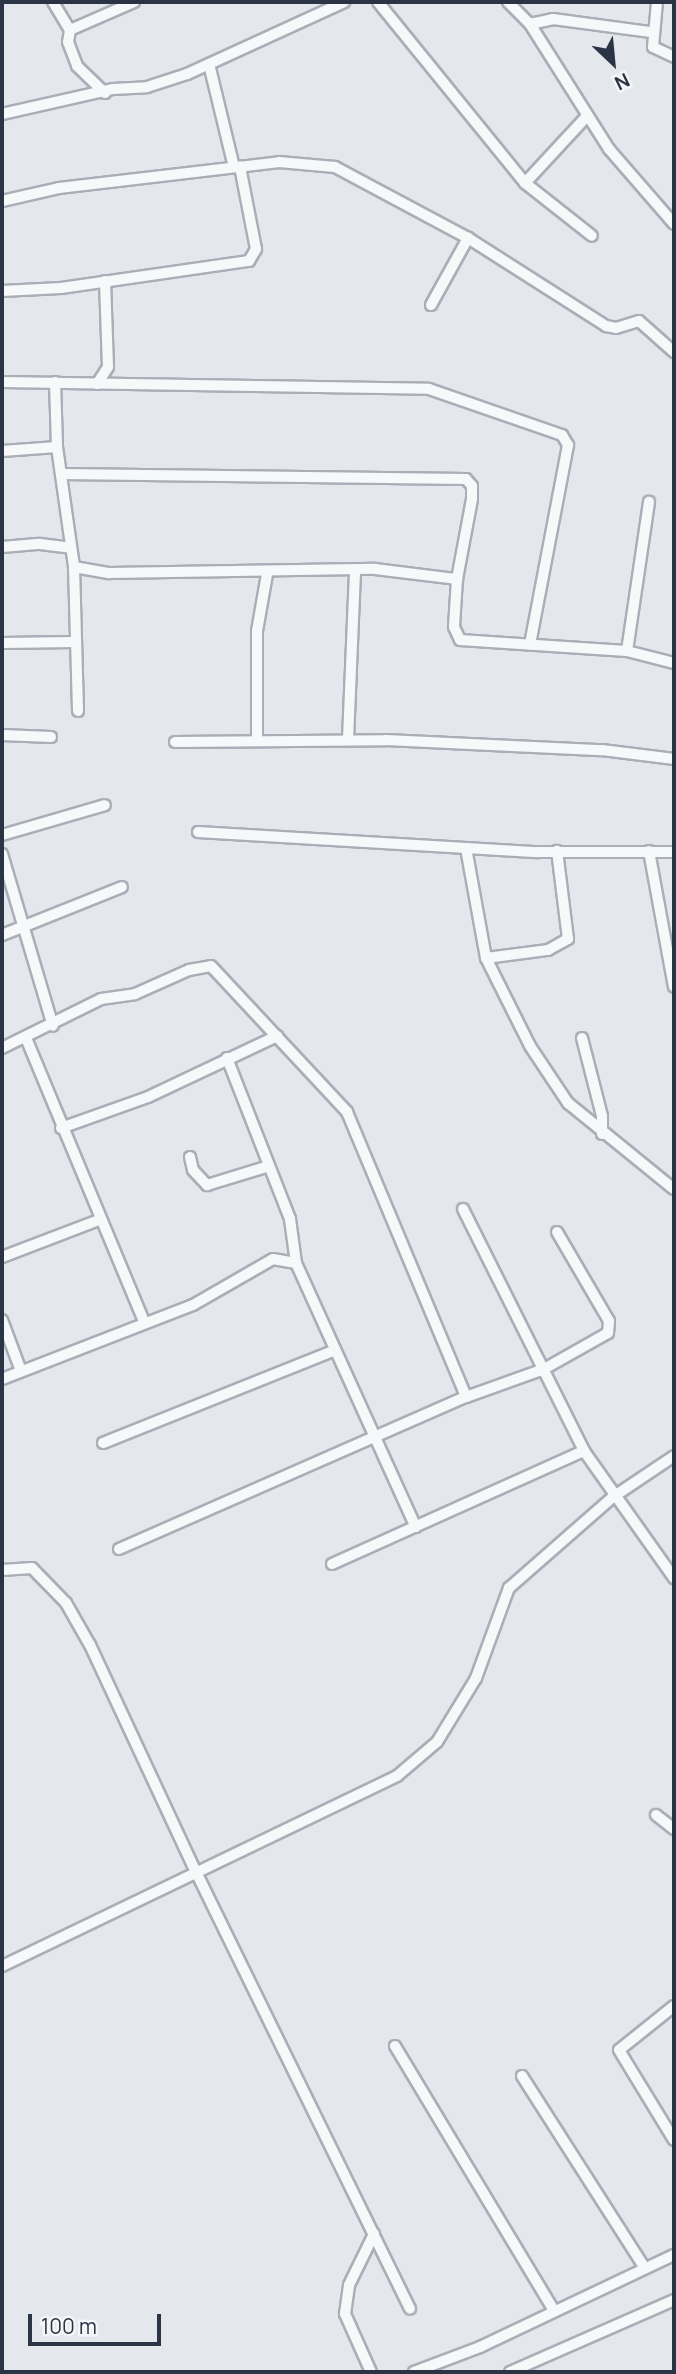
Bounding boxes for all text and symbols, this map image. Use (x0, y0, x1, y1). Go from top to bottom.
north arrow (578, 28, 648, 98)
text: N (610, 67, 634, 97)
scale bar (32, 2300, 164, 2344)
text: 100 m (41, 2312, 97, 2340)

